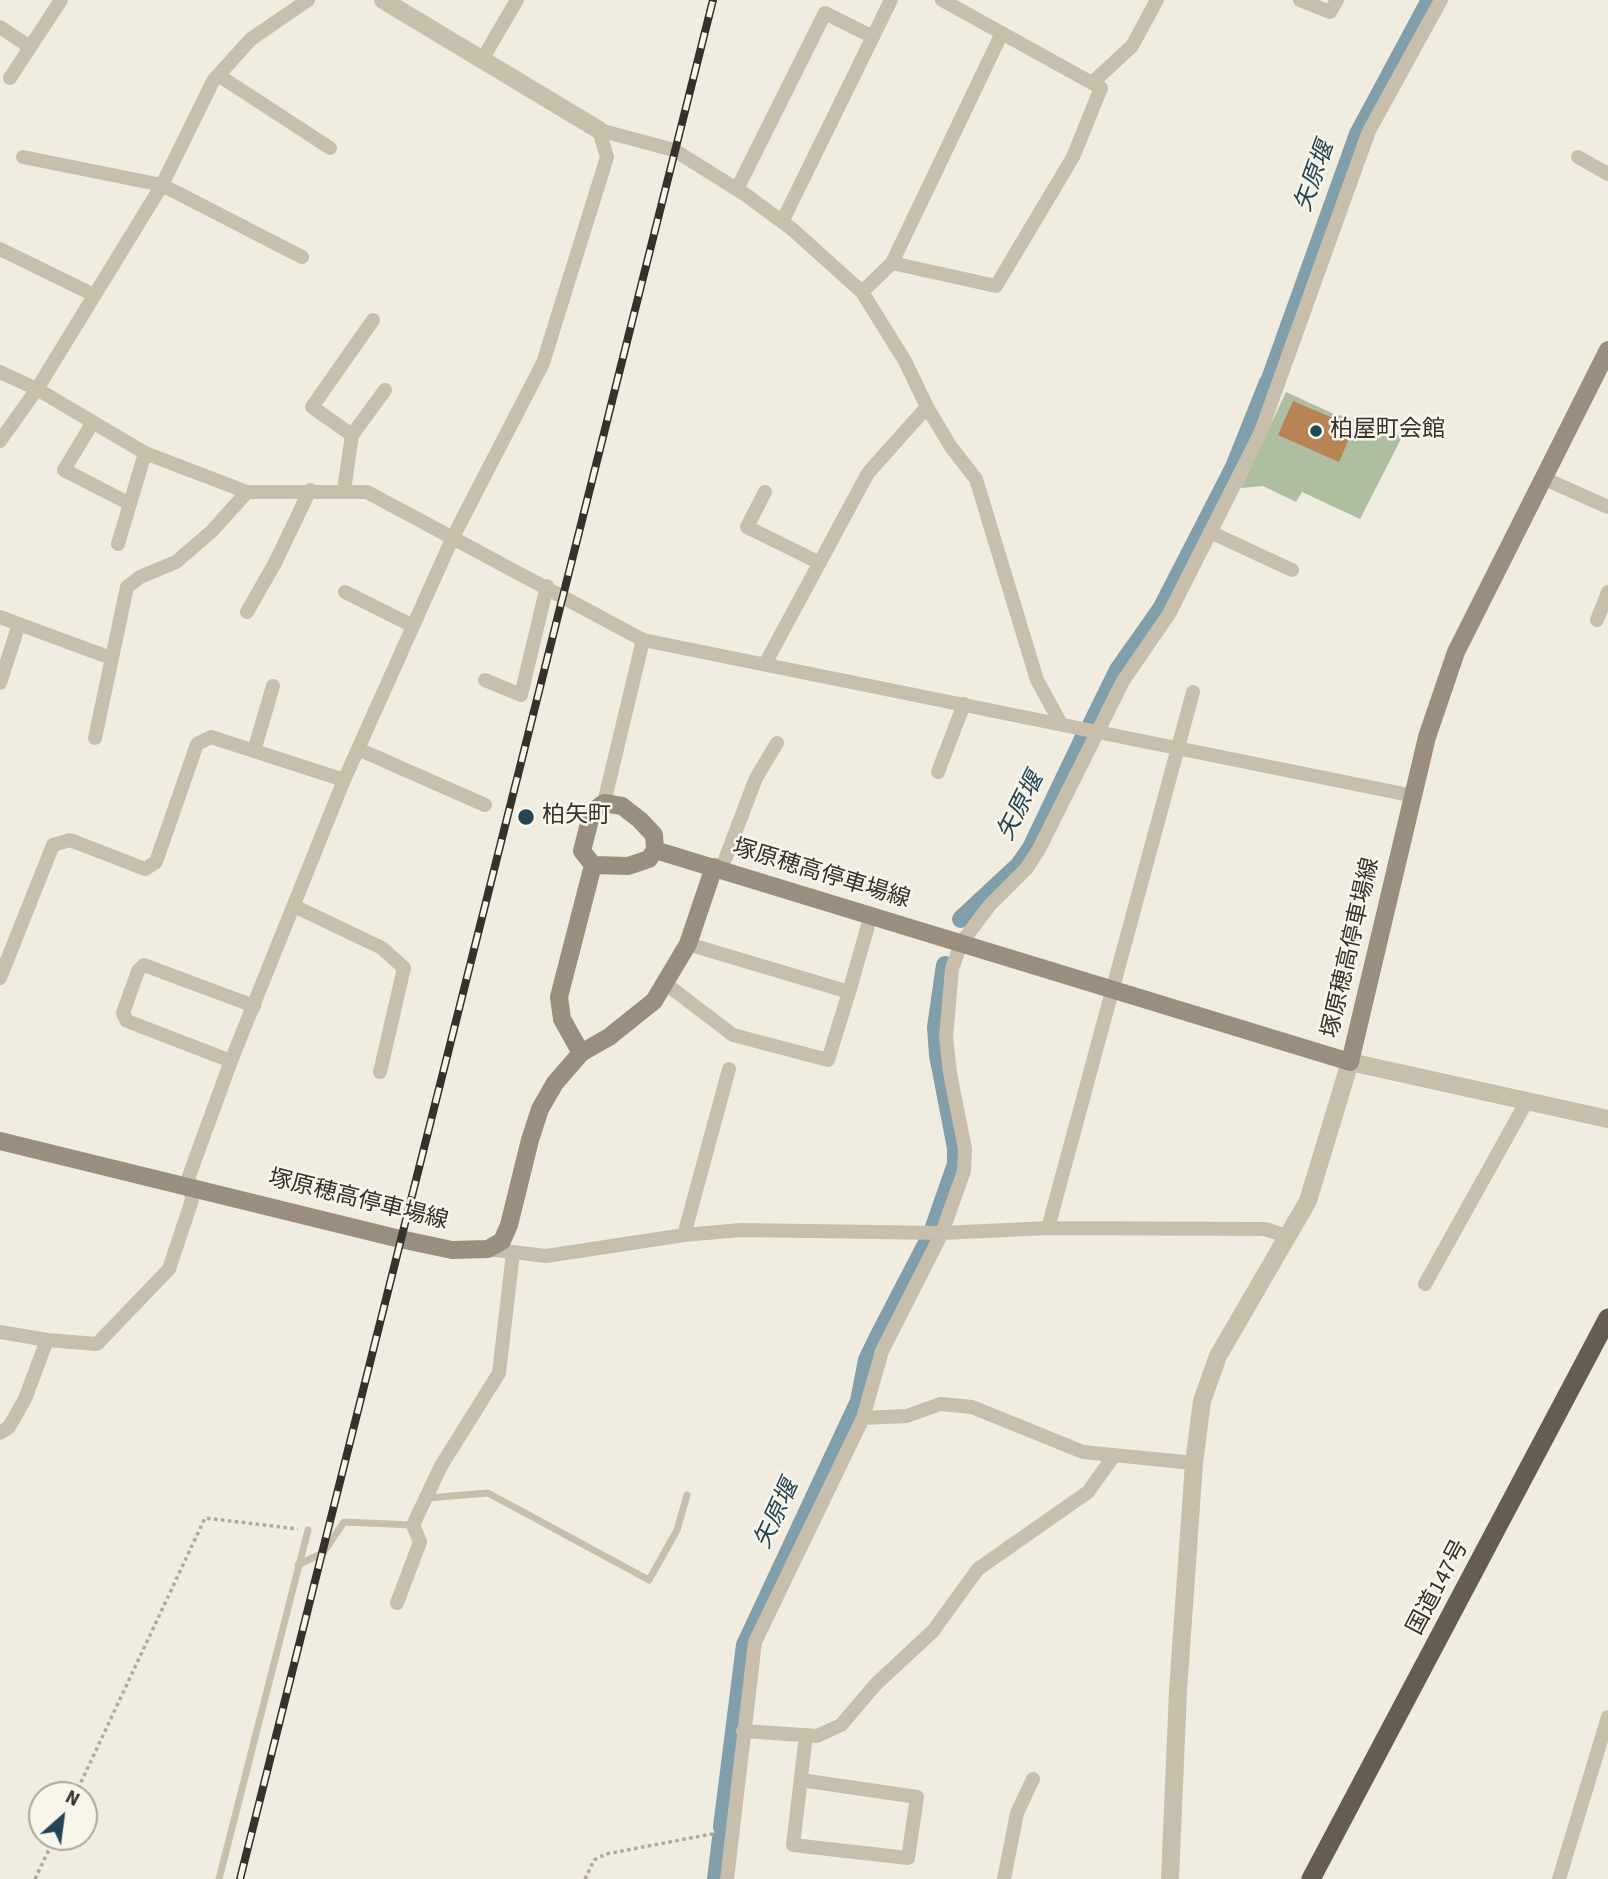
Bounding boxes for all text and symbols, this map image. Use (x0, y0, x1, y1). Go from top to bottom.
water label: 矢原堰 (1290, 138, 1342, 216)
place label: 柏屋町会館 (1330, 417, 1445, 445)
marker: 柏屋町会館 (1308, 423, 1324, 439)
water label: 矢原堰 (993, 768, 1051, 846)
place label: 柏矢町 (542, 803, 611, 831)
marker: 柏矢町 (516, 807, 536, 827)
street label: 塚原穂高停車場線 (729, 835, 913, 915)
street label: 塚原穂高停車場線 (1318, 855, 1386, 1041)
street label: 塚原穂高停車場線 (265, 1165, 451, 1237)
water label: 矢原堰 (750, 1476, 806, 1554)
street label: 国道147号 (1403, 1536, 1475, 1640)
north arrow (28, 1781, 98, 1851)
text: N (60, 1784, 84, 1814)

